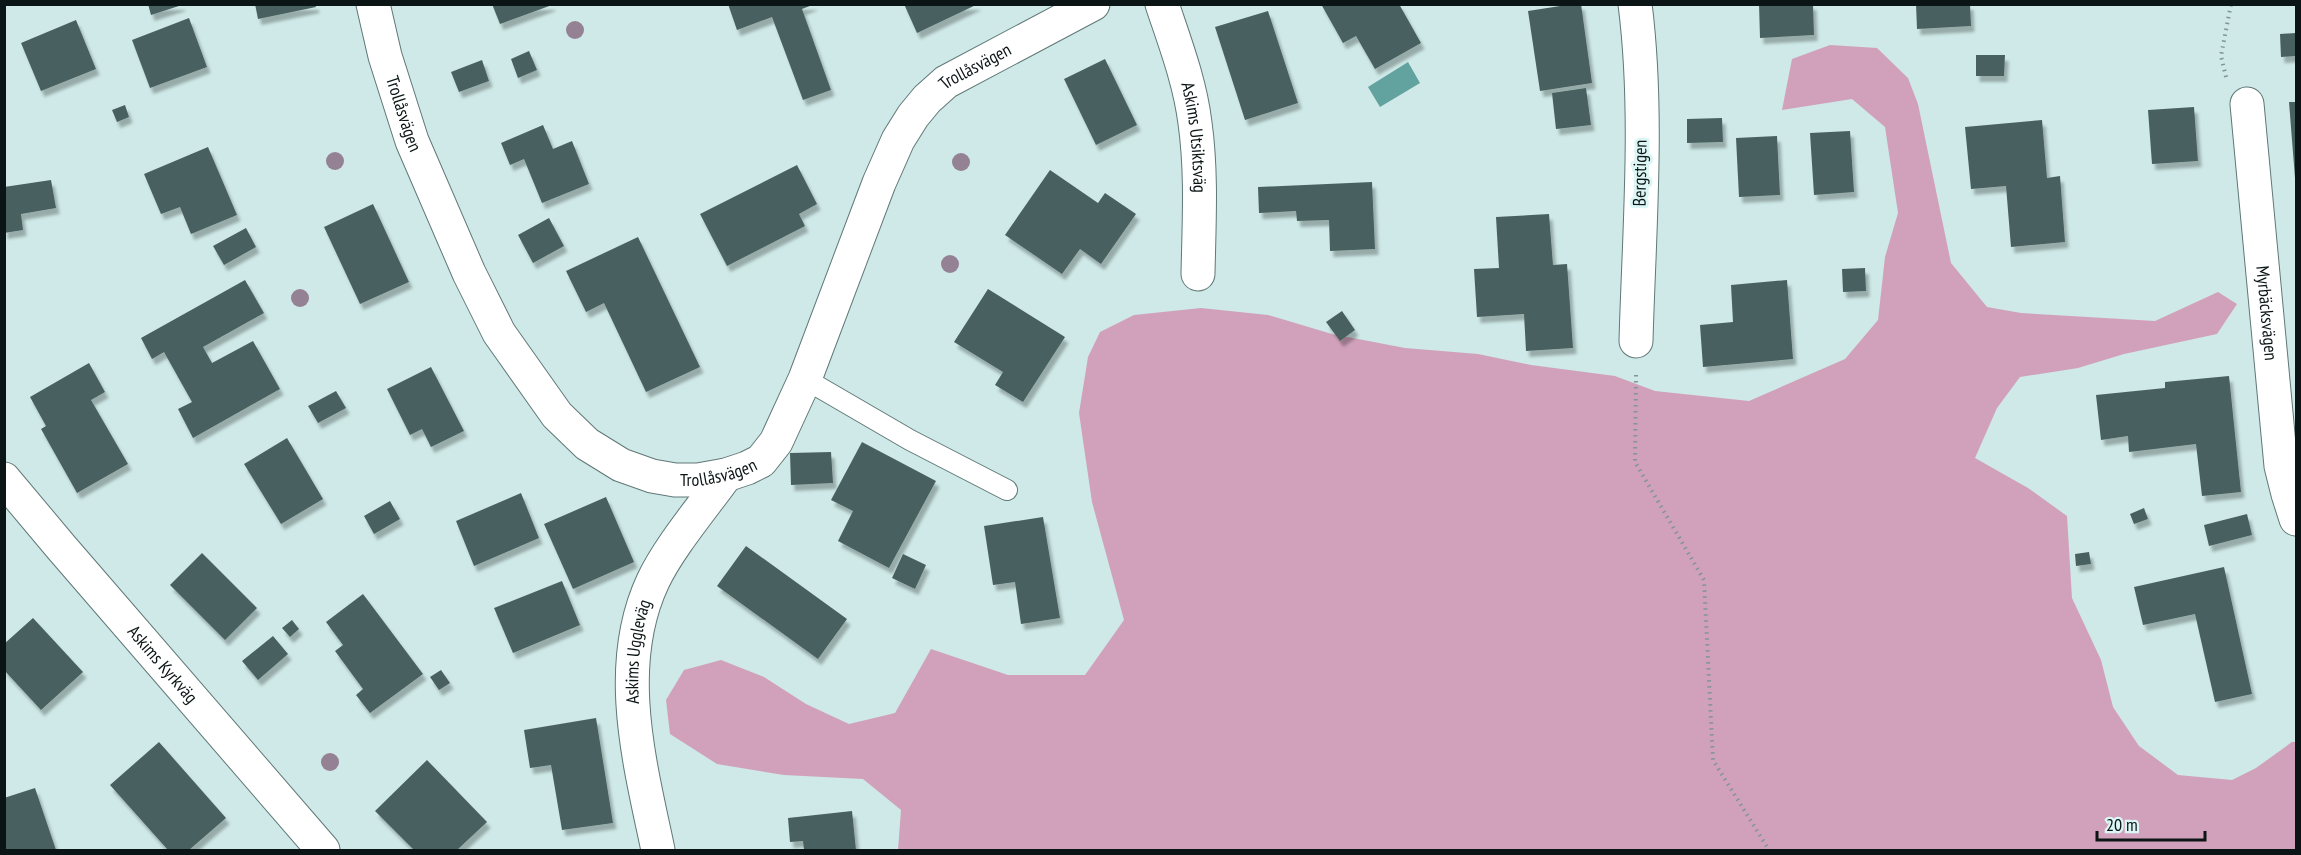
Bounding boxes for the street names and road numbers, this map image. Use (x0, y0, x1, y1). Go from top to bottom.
street label: Trollåsvägen (933, 38, 1015, 94)
street label: Trollåsvägen (381, 73, 427, 155)
street label: Askims Utsiktsväg (1176, 79, 1211, 193)
street label: Bergstigen (1627, 139, 1652, 207)
street label: Myrbäcksvägen (2251, 265, 2283, 361)
street label: Trollåsvägen (680, 453, 761, 491)
street label: Askims Uggleväg (620, 596, 656, 705)
street label: Askims Kyrkväg (123, 620, 203, 708)

